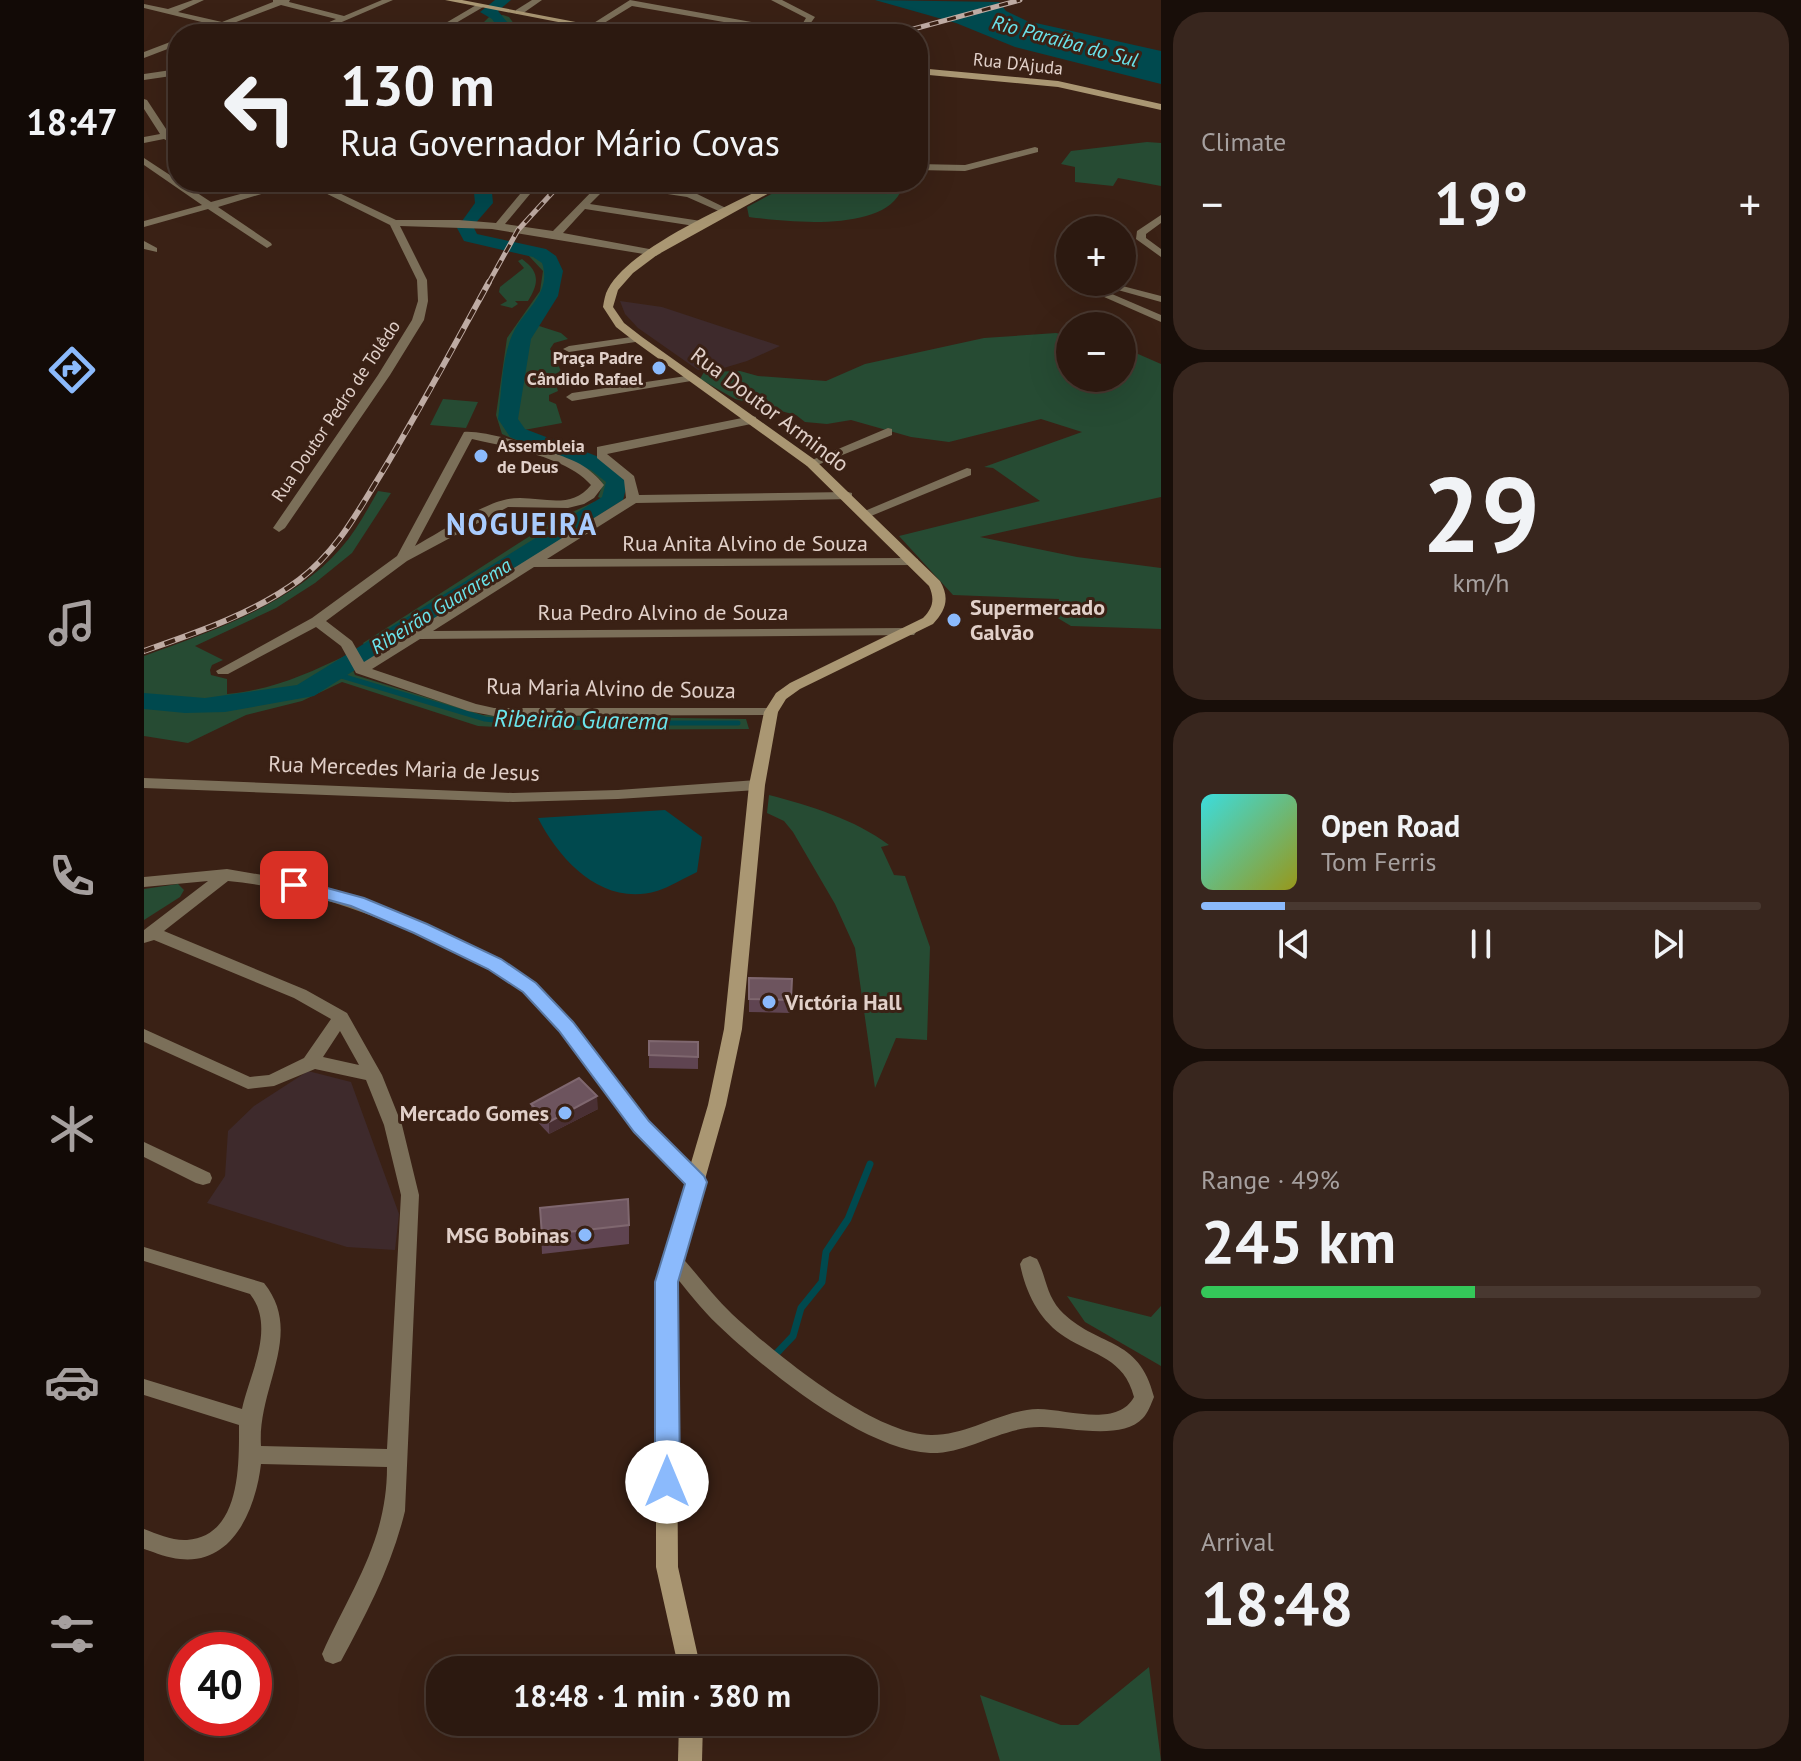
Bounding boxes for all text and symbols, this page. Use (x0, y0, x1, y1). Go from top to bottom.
water label: Rio Paraíba do Sul (989, 9, 1141, 73)
street label: Rua D'Ajuda (972, 47, 1064, 80)
text: 130 m (340, 49, 495, 121)
icon: left (208, 56, 312, 160)
text: 18:47 (26, 98, 118, 145)
text: Rua Governador Mário Covas (340, 119, 780, 166)
text: Climate (1201, 125, 1286, 158)
text: 19° (1434, 164, 1528, 242)
text: − (1201, 175, 1223, 232)
text: + (1739, 175, 1761, 232)
map controls (1056, 216, 1136, 392)
button: + (1056, 216, 1136, 296)
button: − (1056, 312, 1136, 392)
street label: Rua Doutor Pedro de Tolêdo (266, 315, 405, 506)
street label: Rua Doutor Armindo (685, 340, 855, 478)
icon: directions (44, 342, 100, 398)
place label: Praça Padre Cândido Rafael (527, 346, 644, 390)
marker: Praça Padre Cândido Rafael (650, 359, 668, 377)
place label: Assembleia de Deus (497, 434, 585, 478)
text: 29 (1422, 446, 1540, 581)
marker: Assembleia de Deus (472, 447, 490, 465)
district label: NOGUEIRA (446, 504, 598, 543)
street label: Rua Anita Alvino de Souza (622, 529, 868, 557)
water label: Ribeirão Guararema (366, 552, 517, 660)
text: km/h (1453, 566, 1510, 599)
place label: Supermercado Galvão (970, 593, 1105, 646)
icon: music (44, 595, 100, 651)
street label: Rua Pedro Alvino de Souza (538, 598, 788, 626)
marker: Supermercado Galvão (945, 611, 963, 629)
street label: Rua Maria Alvino de Souza (486, 672, 736, 704)
water label: Ribeirão Guarema (494, 702, 669, 737)
street label: Rua Mercedes Maria de Jesus (268, 749, 540, 787)
text: Open Road (1321, 806, 1460, 845)
text: Tom Ferris (1321, 845, 1436, 878)
icon: phone (44, 848, 100, 904)
pin (260, 851, 328, 919)
icon: arrive (272, 863, 316, 907)
icon: previous (1272, 922, 1316, 966)
icon: pause (1459, 922, 1503, 966)
icon: next (1646, 922, 1690, 966)
place label: Victória Hall (784, 988, 902, 1016)
marker: Victória Hall (760, 993, 778, 1011)
place label: Mercado Gomes (400, 1099, 549, 1127)
icon: climate (44, 1101, 100, 1157)
marker: Mercado Gomes (556, 1104, 574, 1122)
text: Range · 49% (1201, 1163, 1340, 1196)
text: 245 km (1201, 1202, 1396, 1280)
place label: MSG Bobinas (446, 1221, 569, 1249)
marker: MSG Bobinas (576, 1226, 594, 1244)
icon: car (44, 1354, 100, 1410)
position arrow (625, 1440, 709, 1524)
text: Arrival (1201, 1525, 1274, 1558)
text: 18:48 (1201, 1564, 1353, 1642)
icon: filters (44, 1606, 100, 1662)
speed limit sign: 40 (168, 1632, 272, 1736)
text: 18:48 · 1 min · 380 m (513, 1676, 791, 1715)

